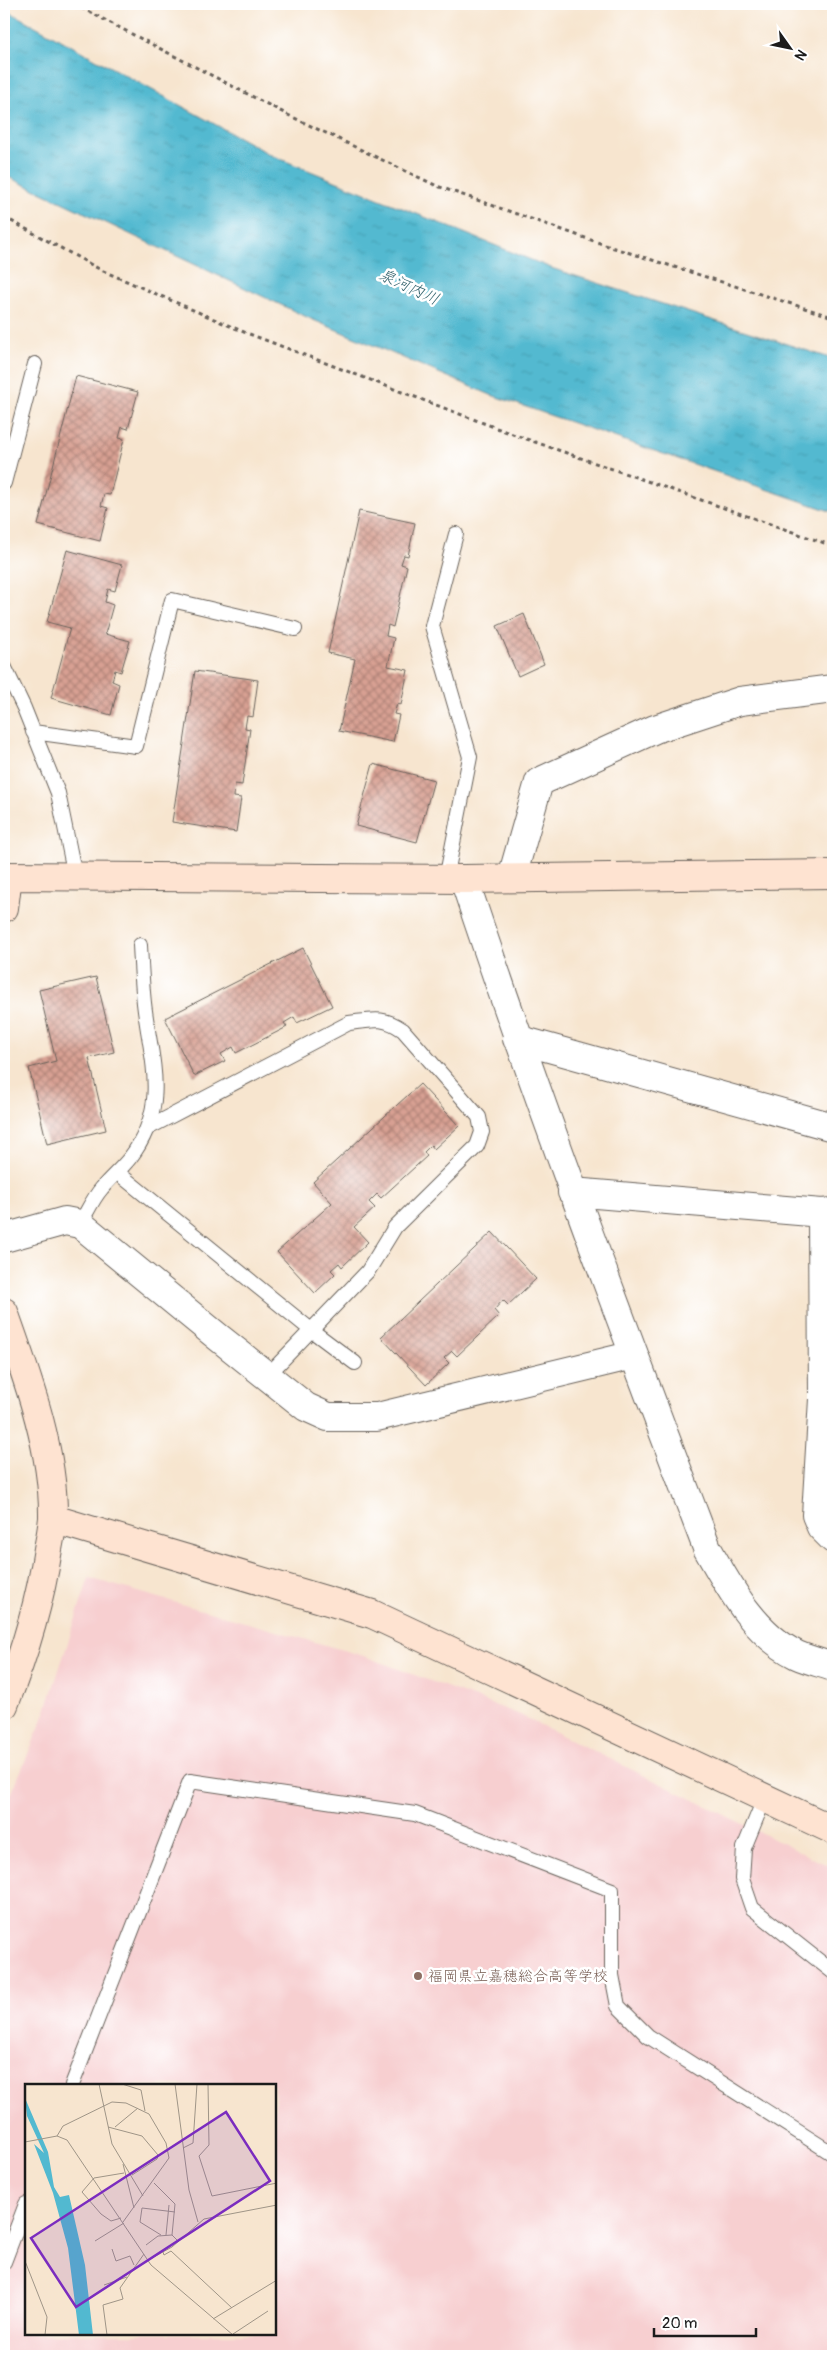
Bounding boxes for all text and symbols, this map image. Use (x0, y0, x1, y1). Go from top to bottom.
north arrow (764, 22, 814, 72)
text: N (791, 46, 810, 63)
water label: 泉河内川 (376, 264, 442, 310)
place label: 福岡県立嘉穂総合高等学校 (428, 1967, 608, 1986)
marker: 福岡県立嘉穂総合高等学校 (412, 1970, 424, 1982)
inset map (25, 2084, 276, 2335)
scale bar (654, 2305, 757, 2337)
text: 20 m (662, 2314, 697, 2333)

